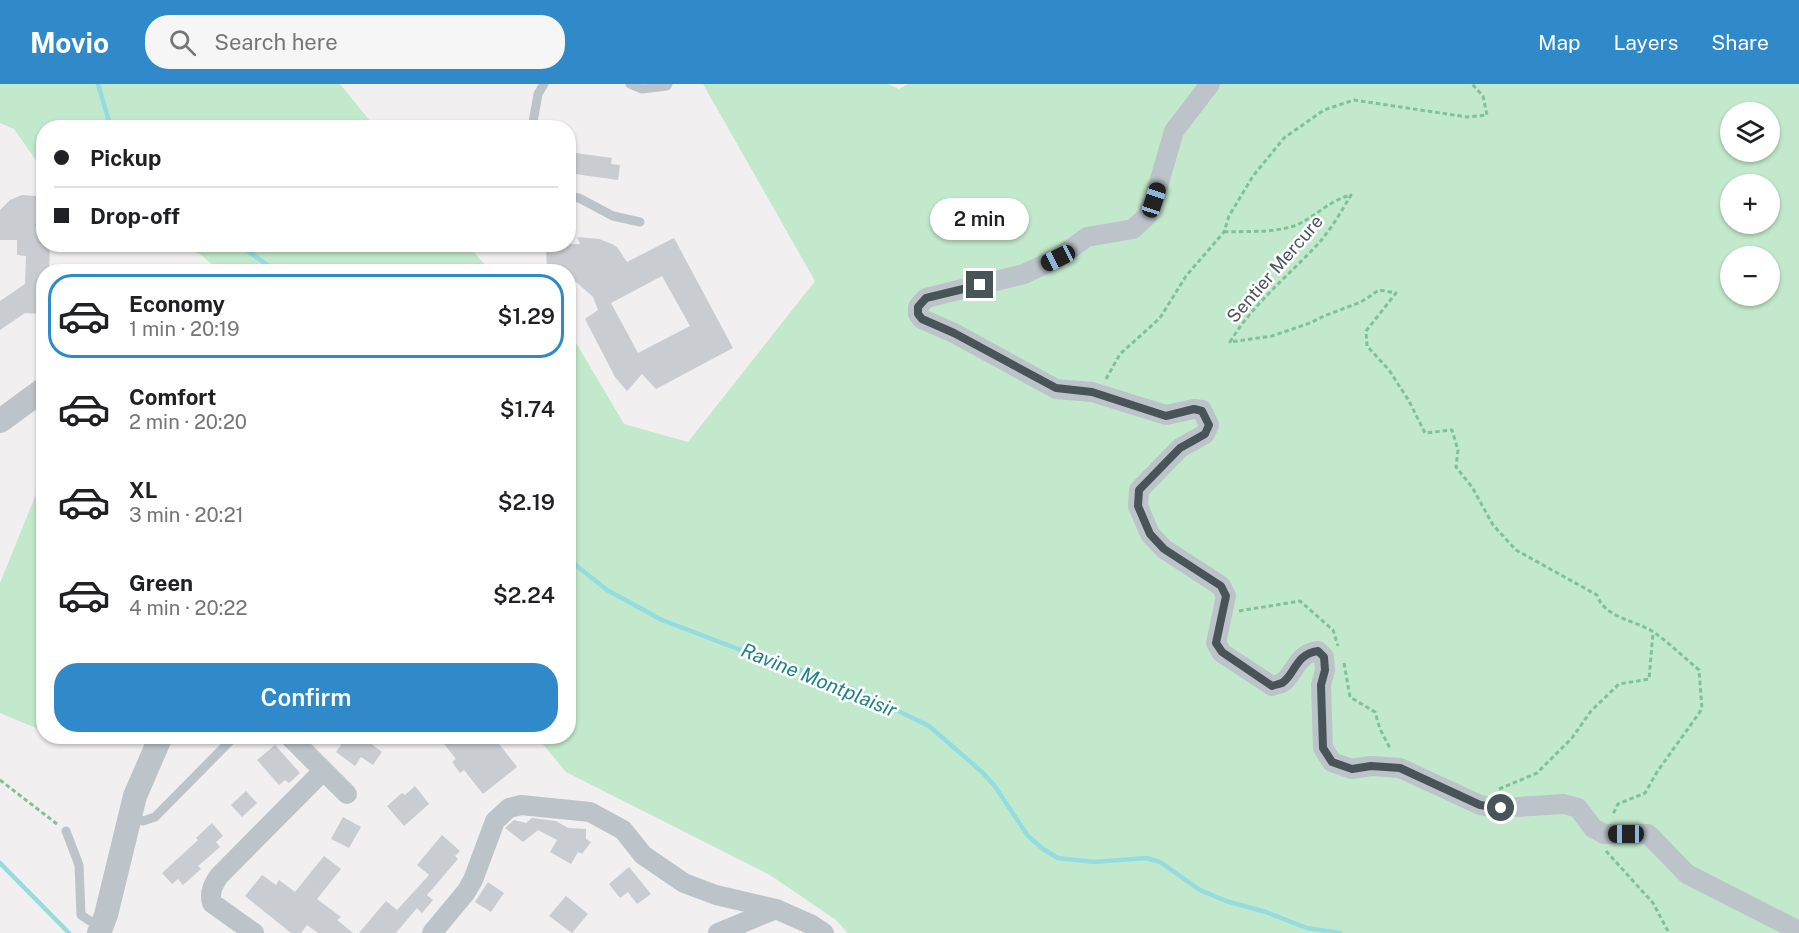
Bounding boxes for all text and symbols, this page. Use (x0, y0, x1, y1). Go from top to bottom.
search box (145, 15, 565, 69)
text: Movio (30, 26, 109, 59)
icon: search (166, 26, 199, 59)
text: Search here (214, 29, 338, 55)
text: Map (1538, 30, 1581, 55)
text: Layers (1614, 30, 1678, 55)
text: Share (1711, 30, 1769, 55)
map controls (1720, 102, 1780, 306)
button: layers (1720, 102, 1780, 162)
text: Pickup (90, 145, 161, 171)
button: + (1720, 174, 1780, 234)
car (1140, 180, 1168, 220)
callout: 2 min (930, 198, 1030, 240)
text: Drop-off (90, 203, 180, 229)
text: 2 min (954, 207, 1005, 231)
street label: Sentier Mercure (1222, 211, 1327, 327)
car (1038, 242, 1078, 274)
button: − (1720, 246, 1780, 306)
route end (966, 271, 993, 298)
icon: car (57, 289, 111, 343)
text: Economy (129, 291, 225, 317)
text: $1.29 (497, 303, 555, 329)
text: 1 min · 20:19 (129, 317, 239, 341)
icon: car (57, 382, 111, 436)
text: Comfort (129, 384, 216, 410)
text: $1.74 (500, 396, 555, 422)
text: 2 min · 20:20 (129, 410, 247, 434)
icon: car (57, 475, 111, 529)
text: XL (129, 477, 157, 503)
text: $2.19 (498, 489, 555, 515)
text: 3 min · 20:21 (129, 503, 244, 527)
icon: car (57, 568, 111, 622)
text: Green (129, 570, 193, 596)
text: $2.24 (493, 582, 555, 608)
text: 4 min · 20:22 (129, 596, 247, 620)
water label: Ravine Montplaisir (738, 638, 901, 722)
button: Confirm (54, 663, 558, 732)
route start (1487, 794, 1514, 821)
car (1608, 825, 1644, 843)

